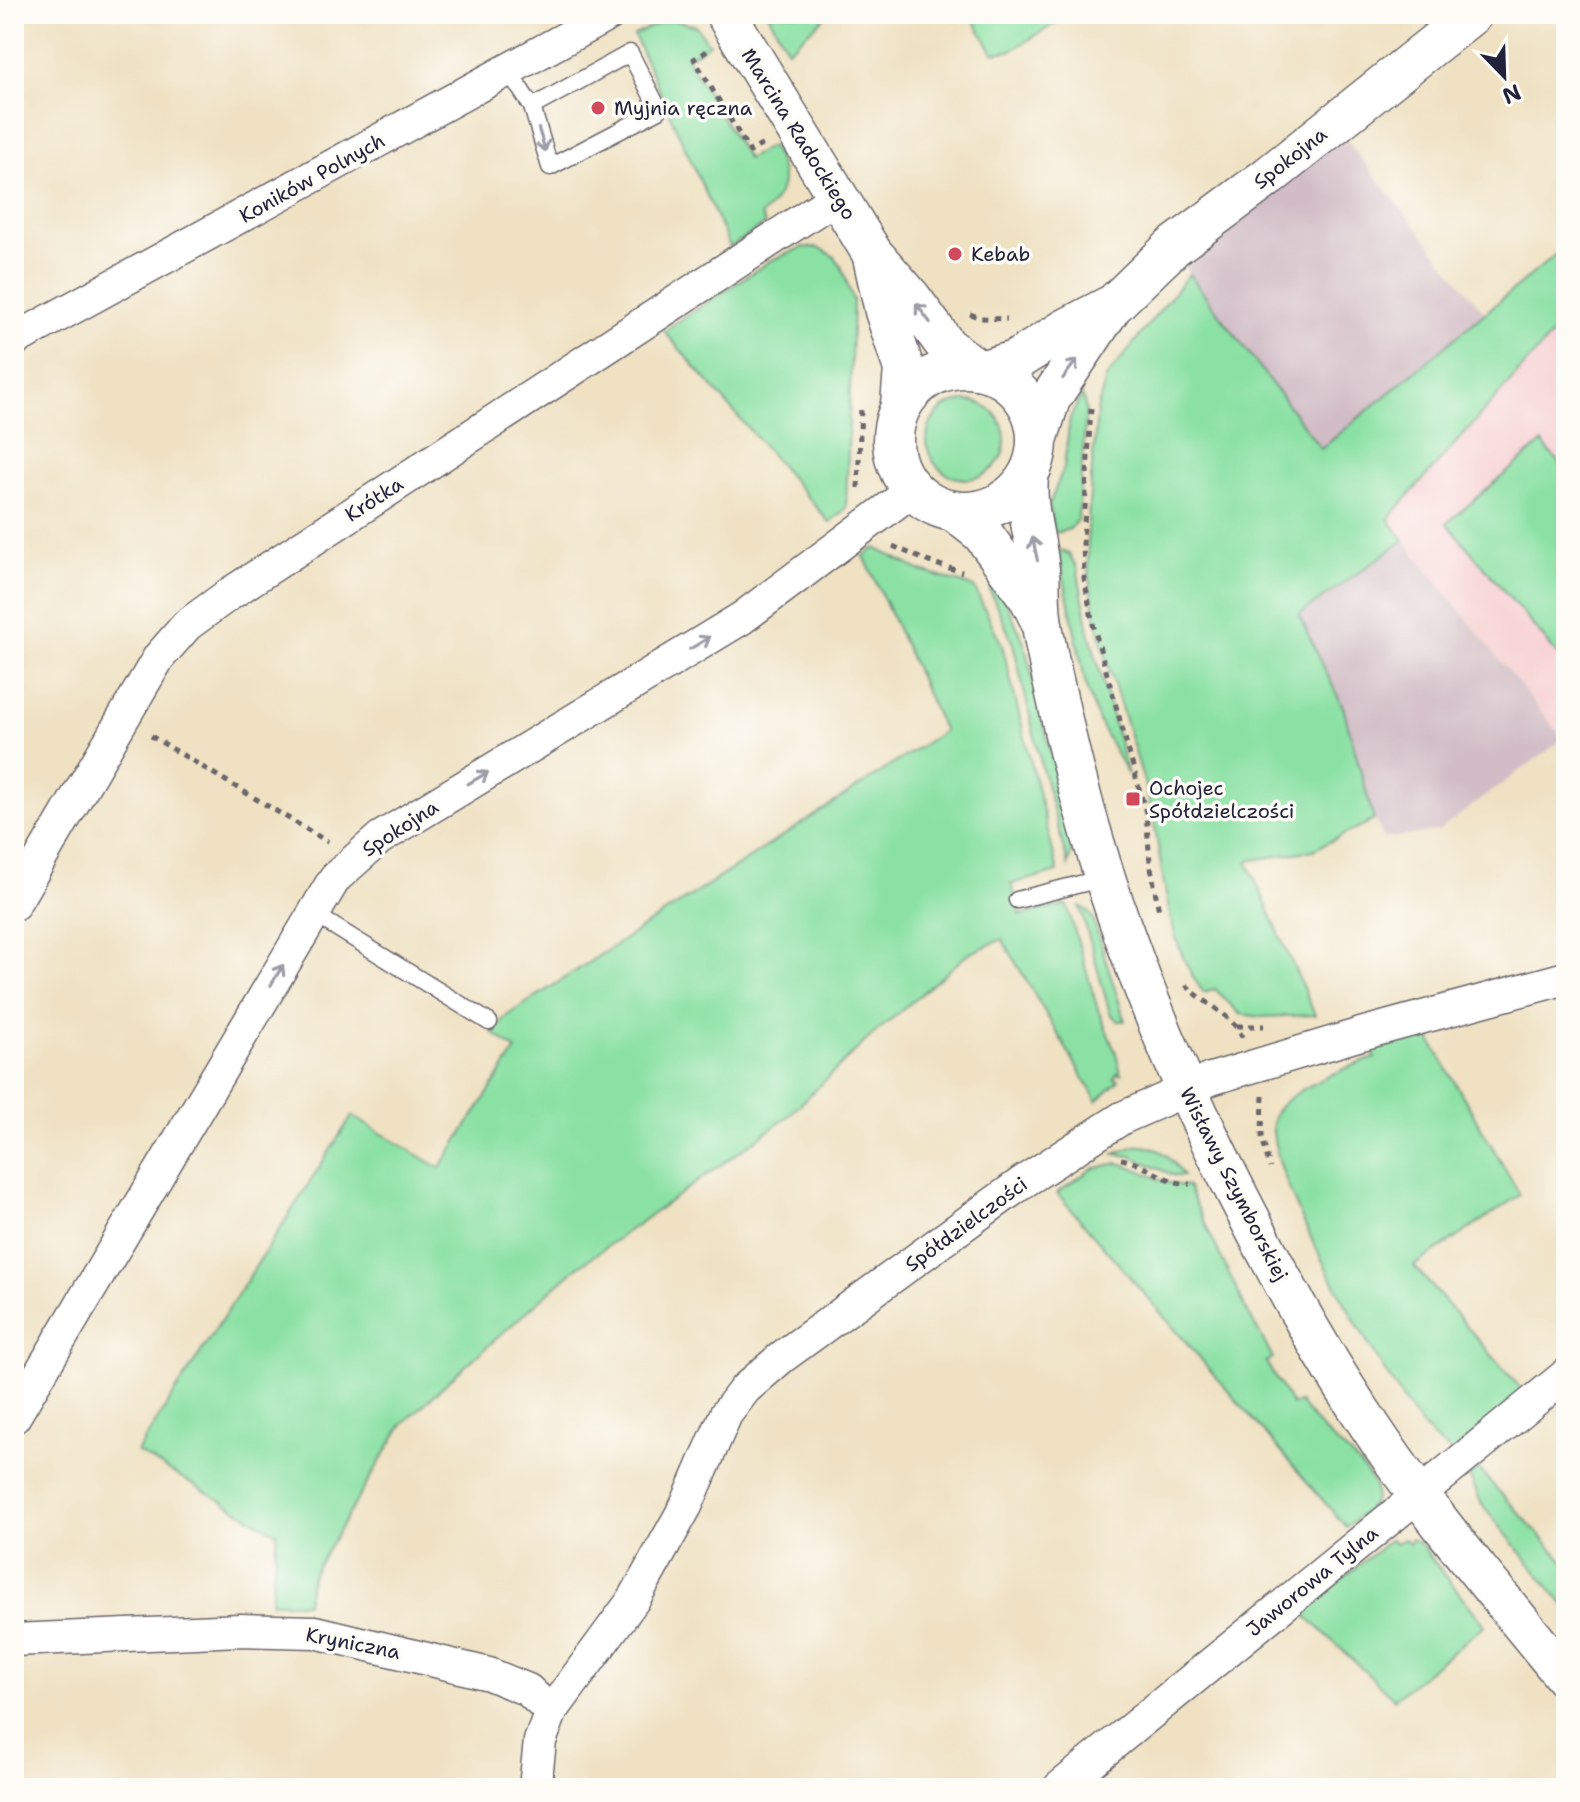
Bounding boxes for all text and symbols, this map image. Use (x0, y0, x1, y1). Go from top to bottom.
north arrow (1464, 36, 1544, 116)
street label: Marcina Radockiego (736, 43, 862, 225)
text: N (1498, 77, 1525, 111)
place label: Myjnia ręczna (614, 95, 753, 121)
marker: Myjnia ręczna (589, 99, 607, 117)
street label: Spokojna (1248, 121, 1332, 195)
one-way arrow (535, 126, 550, 152)
street label: Koników Polnych (235, 127, 389, 229)
place label: Kebab (971, 241, 1030, 267)
marker: Kebab (946, 245, 964, 263)
one-way arrow (914, 303, 931, 325)
one-way arrow (1062, 359, 1079, 380)
street label: Krótka (340, 470, 408, 527)
one-way arrow (1027, 536, 1042, 562)
one-way arrow (688, 635, 711, 651)
one-way arrow (466, 770, 489, 786)
place label: Ochojec Spółdzielczości (1149, 775, 1294, 824)
marker: Ochojec Spółdzielczości (1124, 790, 1142, 808)
street label: Spokojna (357, 793, 444, 862)
one-way arrow (269, 964, 285, 987)
street label: Wisławy Szymborskiej (1174, 1083, 1294, 1285)
street label: Spółdzielczości (900, 1171, 1032, 1277)
street label: Jaworowa Tylna (1241, 1520, 1384, 1642)
street label: Kryniczna (304, 1621, 403, 1665)

